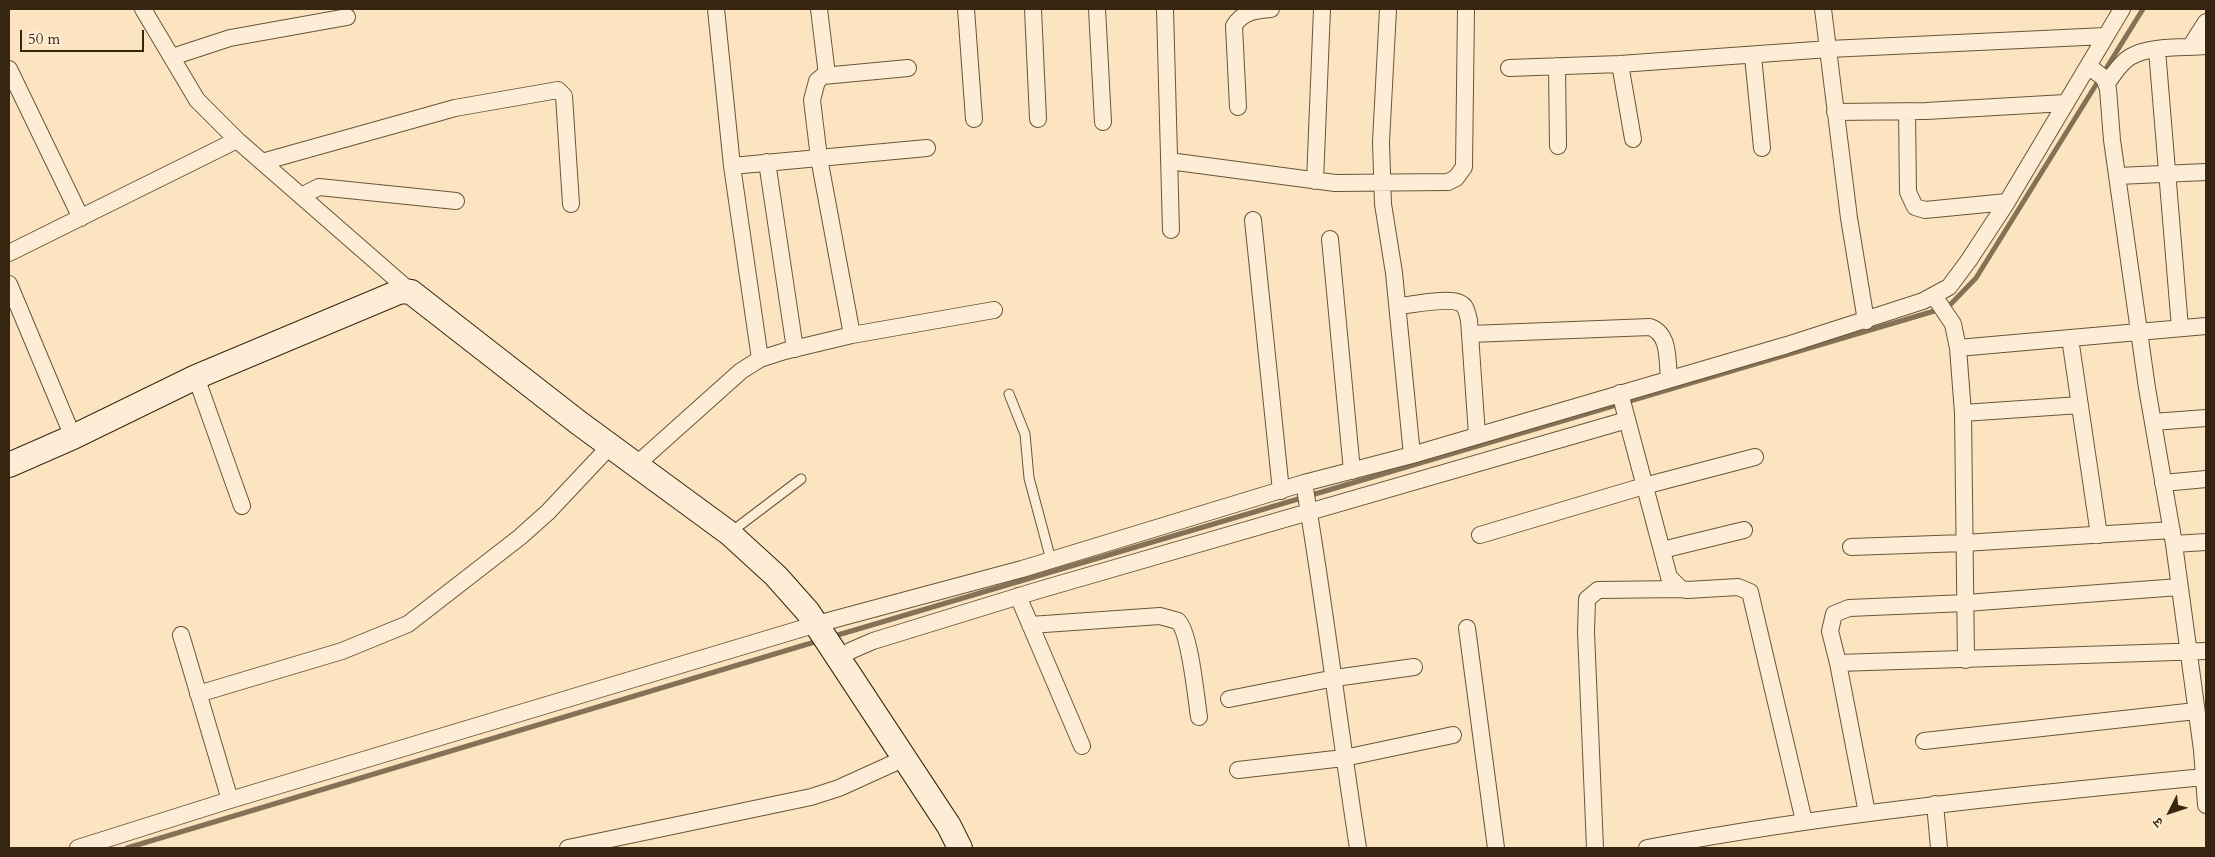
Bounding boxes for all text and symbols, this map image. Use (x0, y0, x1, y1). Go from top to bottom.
scale bar (22, 20, 146, 52)
text: 50 m (28, 29, 60, 49)
north arrow (2145, 787, 2195, 837)
text: उ (2149, 813, 2168, 831)

